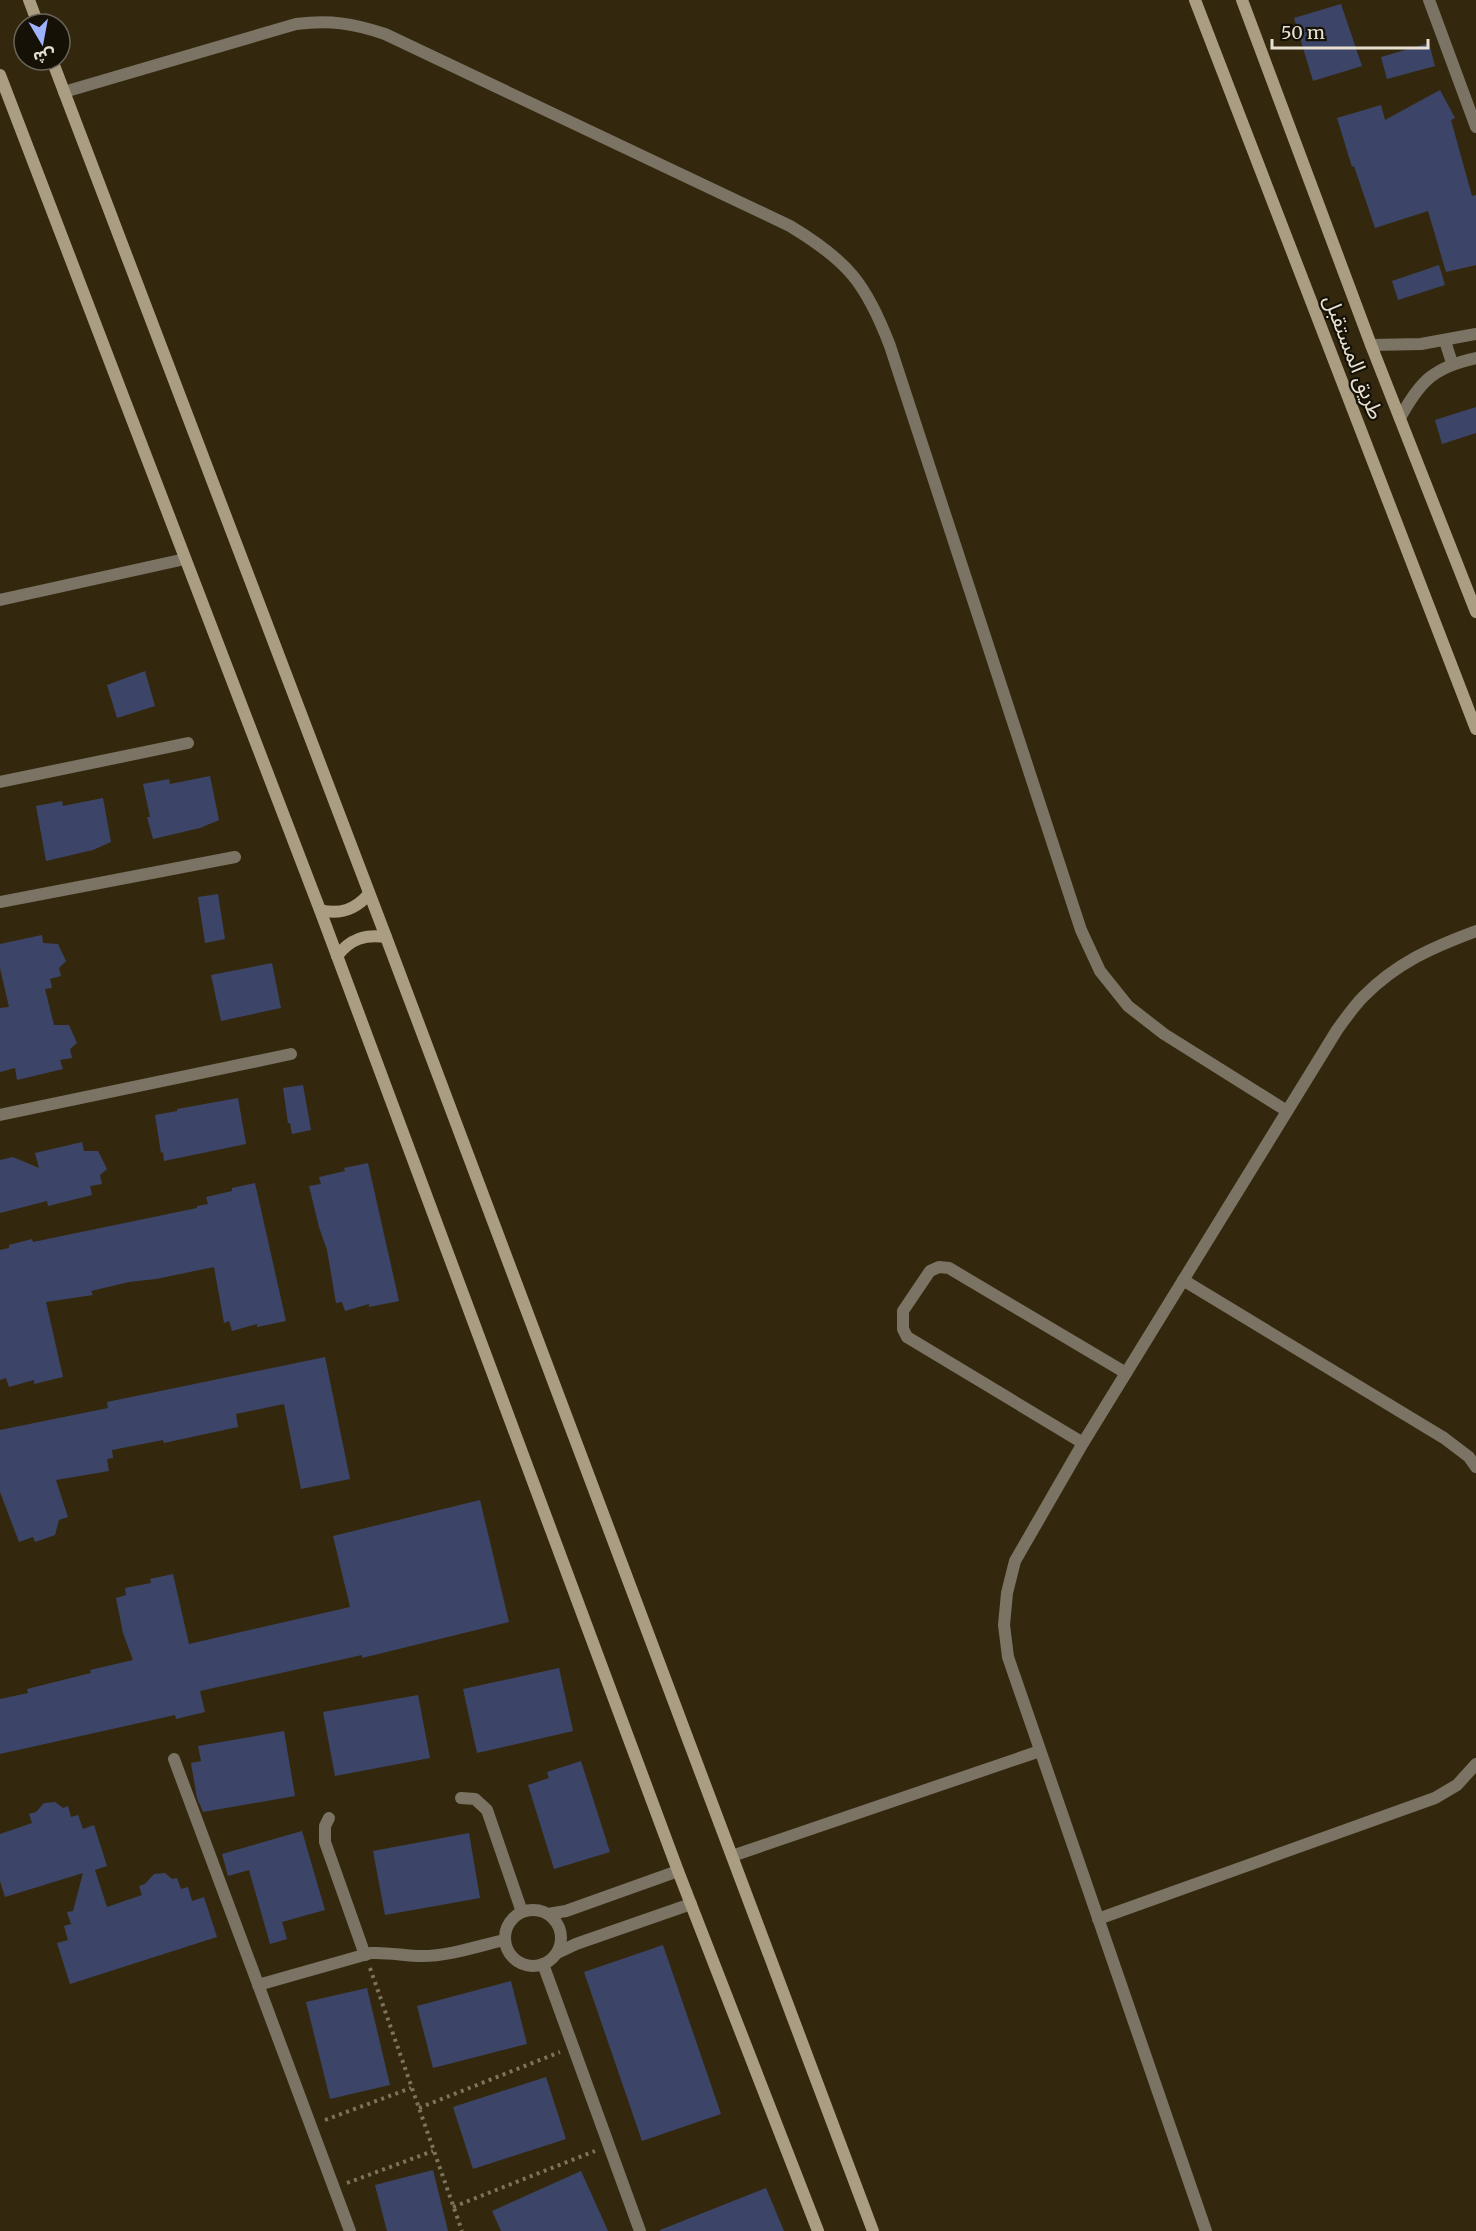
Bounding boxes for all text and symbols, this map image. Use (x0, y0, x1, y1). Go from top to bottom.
north arrow (12, 12, 72, 72)
scale bar (1272, 12, 1428, 50)
text: 50 m (1281, 21, 1325, 44)
text: ش (32, 45, 57, 69)
street label: طريق المستقبل (1318, 291, 1390, 423)

